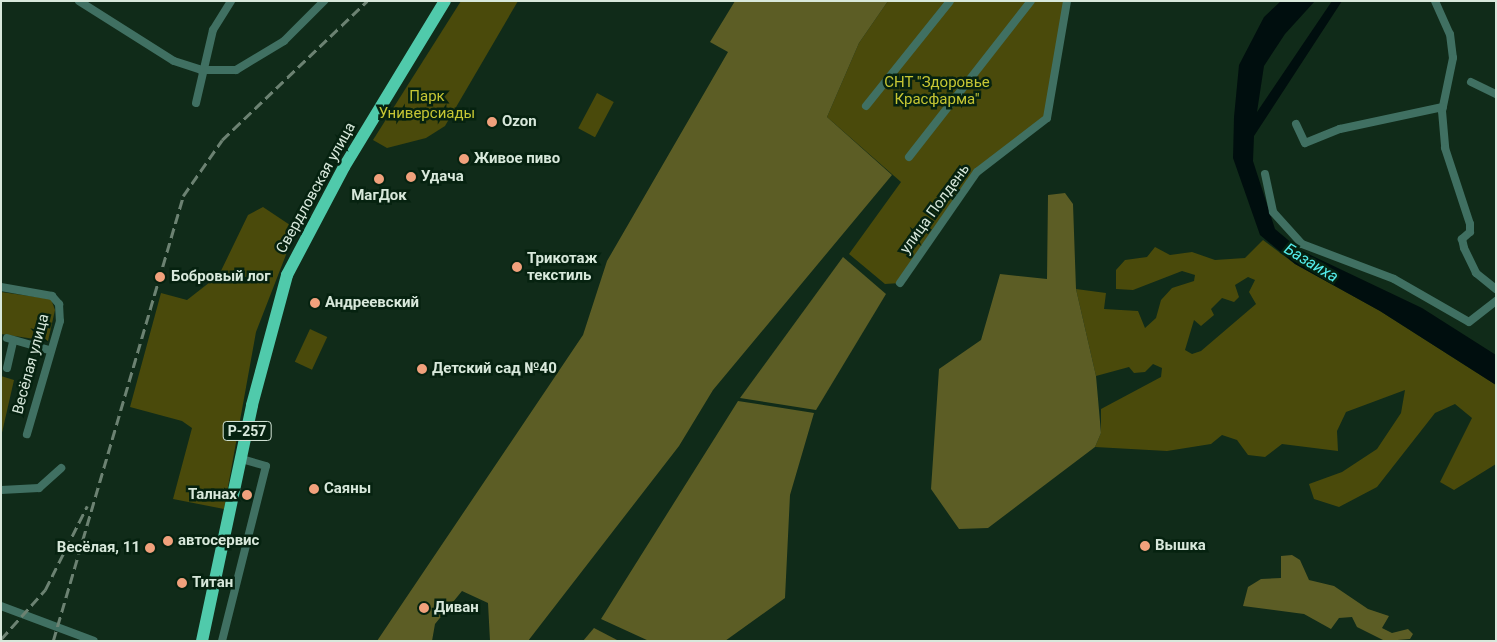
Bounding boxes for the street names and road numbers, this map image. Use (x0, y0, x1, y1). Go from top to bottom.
street label: Свердловская улица (273, 119, 359, 257)
street label: улица Полдень (896, 161, 974, 257)
street label: Весёлая улица (9, 312, 53, 416)
road number: Р-257 (222, 420, 272, 442)

